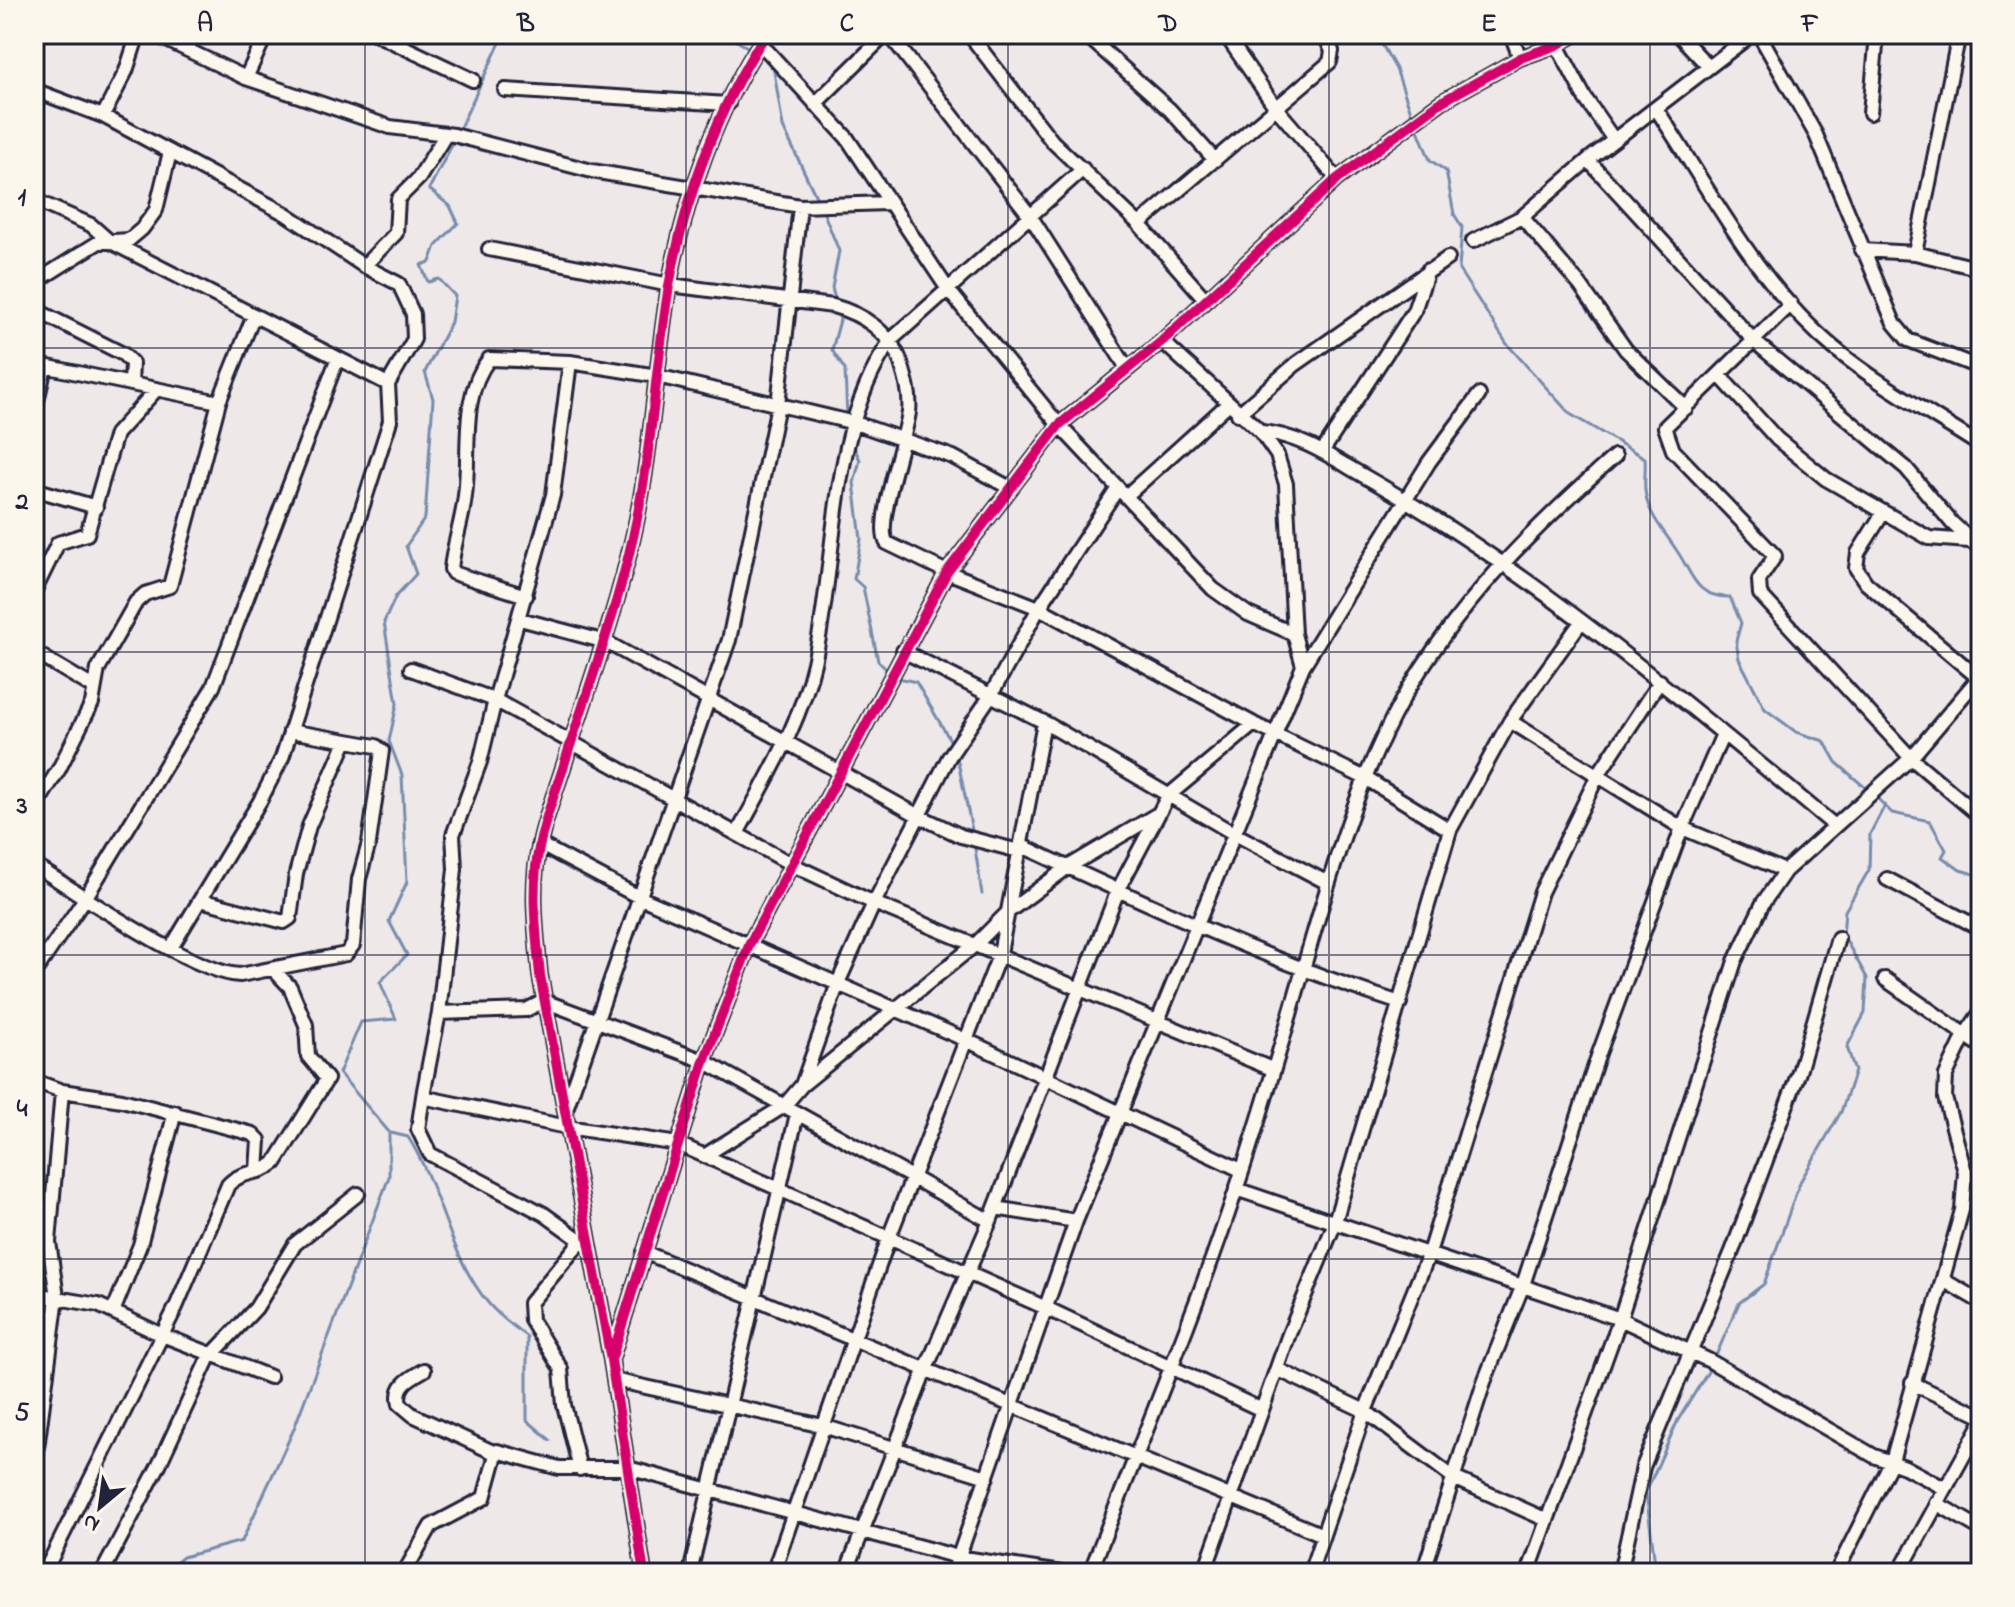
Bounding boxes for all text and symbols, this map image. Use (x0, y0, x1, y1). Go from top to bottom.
text: A (197, 6, 213, 44)
text: B (516, 6, 535, 44)
text: C (840, 6, 854, 44)
text: D (1157, 6, 1178, 44)
text: E (1481, 6, 1497, 44)
text: F (1800, 6, 1819, 44)
text: 1 (18, 180, 27, 218)
text: 2 (15, 484, 29, 522)
text: 3 (16, 788, 28, 826)
text: 4 (17, 1091, 28, 1129)
text: 5 (15, 1395, 30, 1433)
north arrow (60, 1467, 140, 1547)
text: N (78, 1504, 106, 1539)

